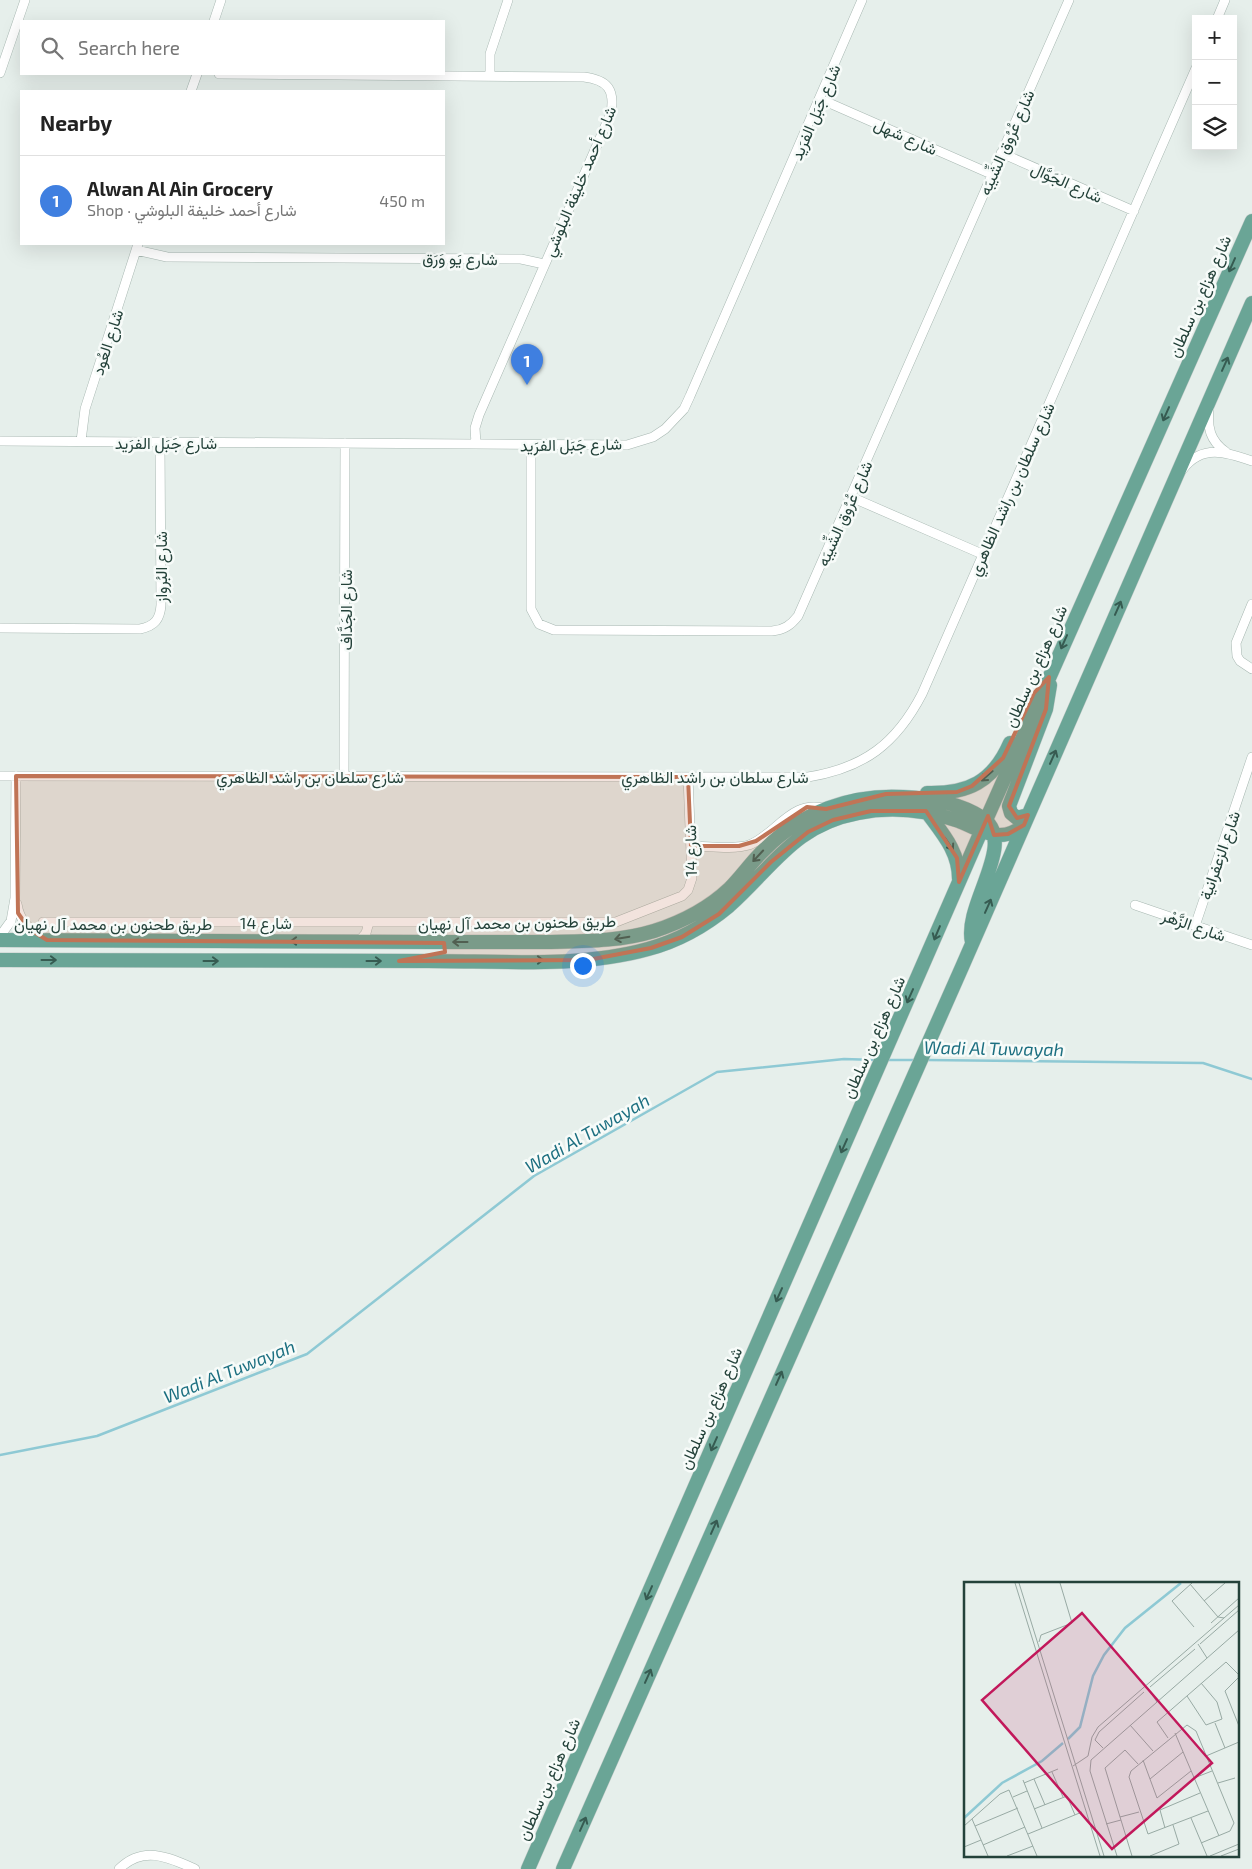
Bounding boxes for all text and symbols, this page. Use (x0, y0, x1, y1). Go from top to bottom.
map controls (1192, 15, 1237, 150)
button: + (1192, 15, 1237, 60)
search box (20, 20, 445, 75)
icon: search (38, 34, 66, 62)
text: Search here (78, 36, 180, 59)
button: − (1192, 60, 1237, 105)
street label: شارع جَبَل الفرَيد (786, 61, 846, 164)
street label: شارع عُرُوق الشِّيبَه (974, 86, 1040, 199)
street label: شارع أحمد خليفة البلوشي (539, 103, 624, 261)
button: layers (1192, 105, 1237, 150)
text: Nearby (40, 110, 112, 135)
street label: شارع شهل (870, 114, 940, 161)
street label: شارع الجَوَّال (1027, 158, 1106, 209)
text: Alwan Al Ain Grocery (87, 177, 273, 200)
text: 1 (53, 191, 59, 210)
text: 450 m (379, 191, 425, 210)
text: Shop · شارع أحمد خليفة البلوشي (87, 200, 297, 219)
street label: شارع هزاع بن سلطان (1164, 232, 1237, 361)
street label: شارع يَو وَرَق (422, 248, 498, 271)
one-way arrow (1227, 257, 1237, 272)
street label: شارع العُود (87, 307, 129, 378)
pin: 1 (511, 344, 543, 385)
one-way arrow (1221, 357, 1231, 372)
street label: شارع سلطان بن راشد الظاهري (964, 400, 1062, 580)
one-way arrow (1161, 406, 1171, 421)
street label: شارع جَبَل الفرَيد (115, 433, 217, 455)
street label: شارع جَبَل الفرَيد (520, 434, 622, 457)
street label: شارع عُرُوق الشِّيبَه (812, 457, 878, 570)
street label: شارع البُرواز (151, 531, 173, 604)
street label: شارع الجَدَّاف (336, 569, 358, 651)
one-way arrow (1113, 601, 1123, 616)
street label: شارع هزاع بن سلطان (1000, 602, 1073, 731)
one-way arrow (1059, 634, 1069, 649)
one-way arrow (1048, 750, 1058, 765)
street label: شارع سلطان بن راشد الظاهري (216, 767, 404, 791)
street label: شارع سلطان بن راشد الظاهري (621, 767, 809, 791)
one-way arrow (980, 770, 993, 782)
street label: شارع الزعفرانية (1195, 808, 1246, 903)
street label: شارع 14 (680, 825, 703, 877)
one-way arrow (944, 837, 954, 851)
one-way arrow (752, 850, 763, 863)
one-way arrow (985, 899, 994, 914)
street label: شارع الزَّهْر (1158, 905, 1228, 948)
street label: طريق طحنون بن محمد آل نهيان (418, 911, 616, 935)
street label: شارع 14 (240, 913, 292, 935)
street label: طريق طحنون بن محمد آل نهيان (14, 914, 212, 935)
one-way arrow (932, 925, 942, 940)
one-way arrow (615, 934, 631, 944)
one-way arrow (290, 936, 306, 946)
one-way arrow (452, 937, 468, 947)
your location (570, 953, 596, 979)
one-way arrow (40, 955, 56, 965)
one-way arrow (202, 956, 219, 966)
one-way arrow (365, 956, 381, 966)
one-way arrow (528, 956, 544, 965)
street label: شارع هزاع بن سلطان (838, 973, 911, 1102)
one-way arrow (904, 988, 914, 1003)
water label: Wadi Al Tuwayah (924, 1036, 1064, 1060)
water label: Wadi Al Tuwayah (521, 1088, 653, 1178)
one-way arrow (838, 1138, 848, 1153)
one-way arrow (773, 1287, 783, 1302)
water label: Wadi Al Tuwayah (160, 1335, 298, 1407)
street label: شارع هزاع بن سلطان (675, 1344, 748, 1473)
one-way arrow (775, 1371, 785, 1386)
one-way arrow (708, 1436, 718, 1451)
one-way arrow (710, 1520, 719, 1535)
inset map (964, 1582, 1240, 1856)
one-way arrow (643, 1585, 653, 1600)
one-way arrow (644, 1669, 654, 1684)
street label: شارع هزاع بن سلطان (513, 1715, 586, 1844)
one-way arrow (578, 1817, 588, 1832)

